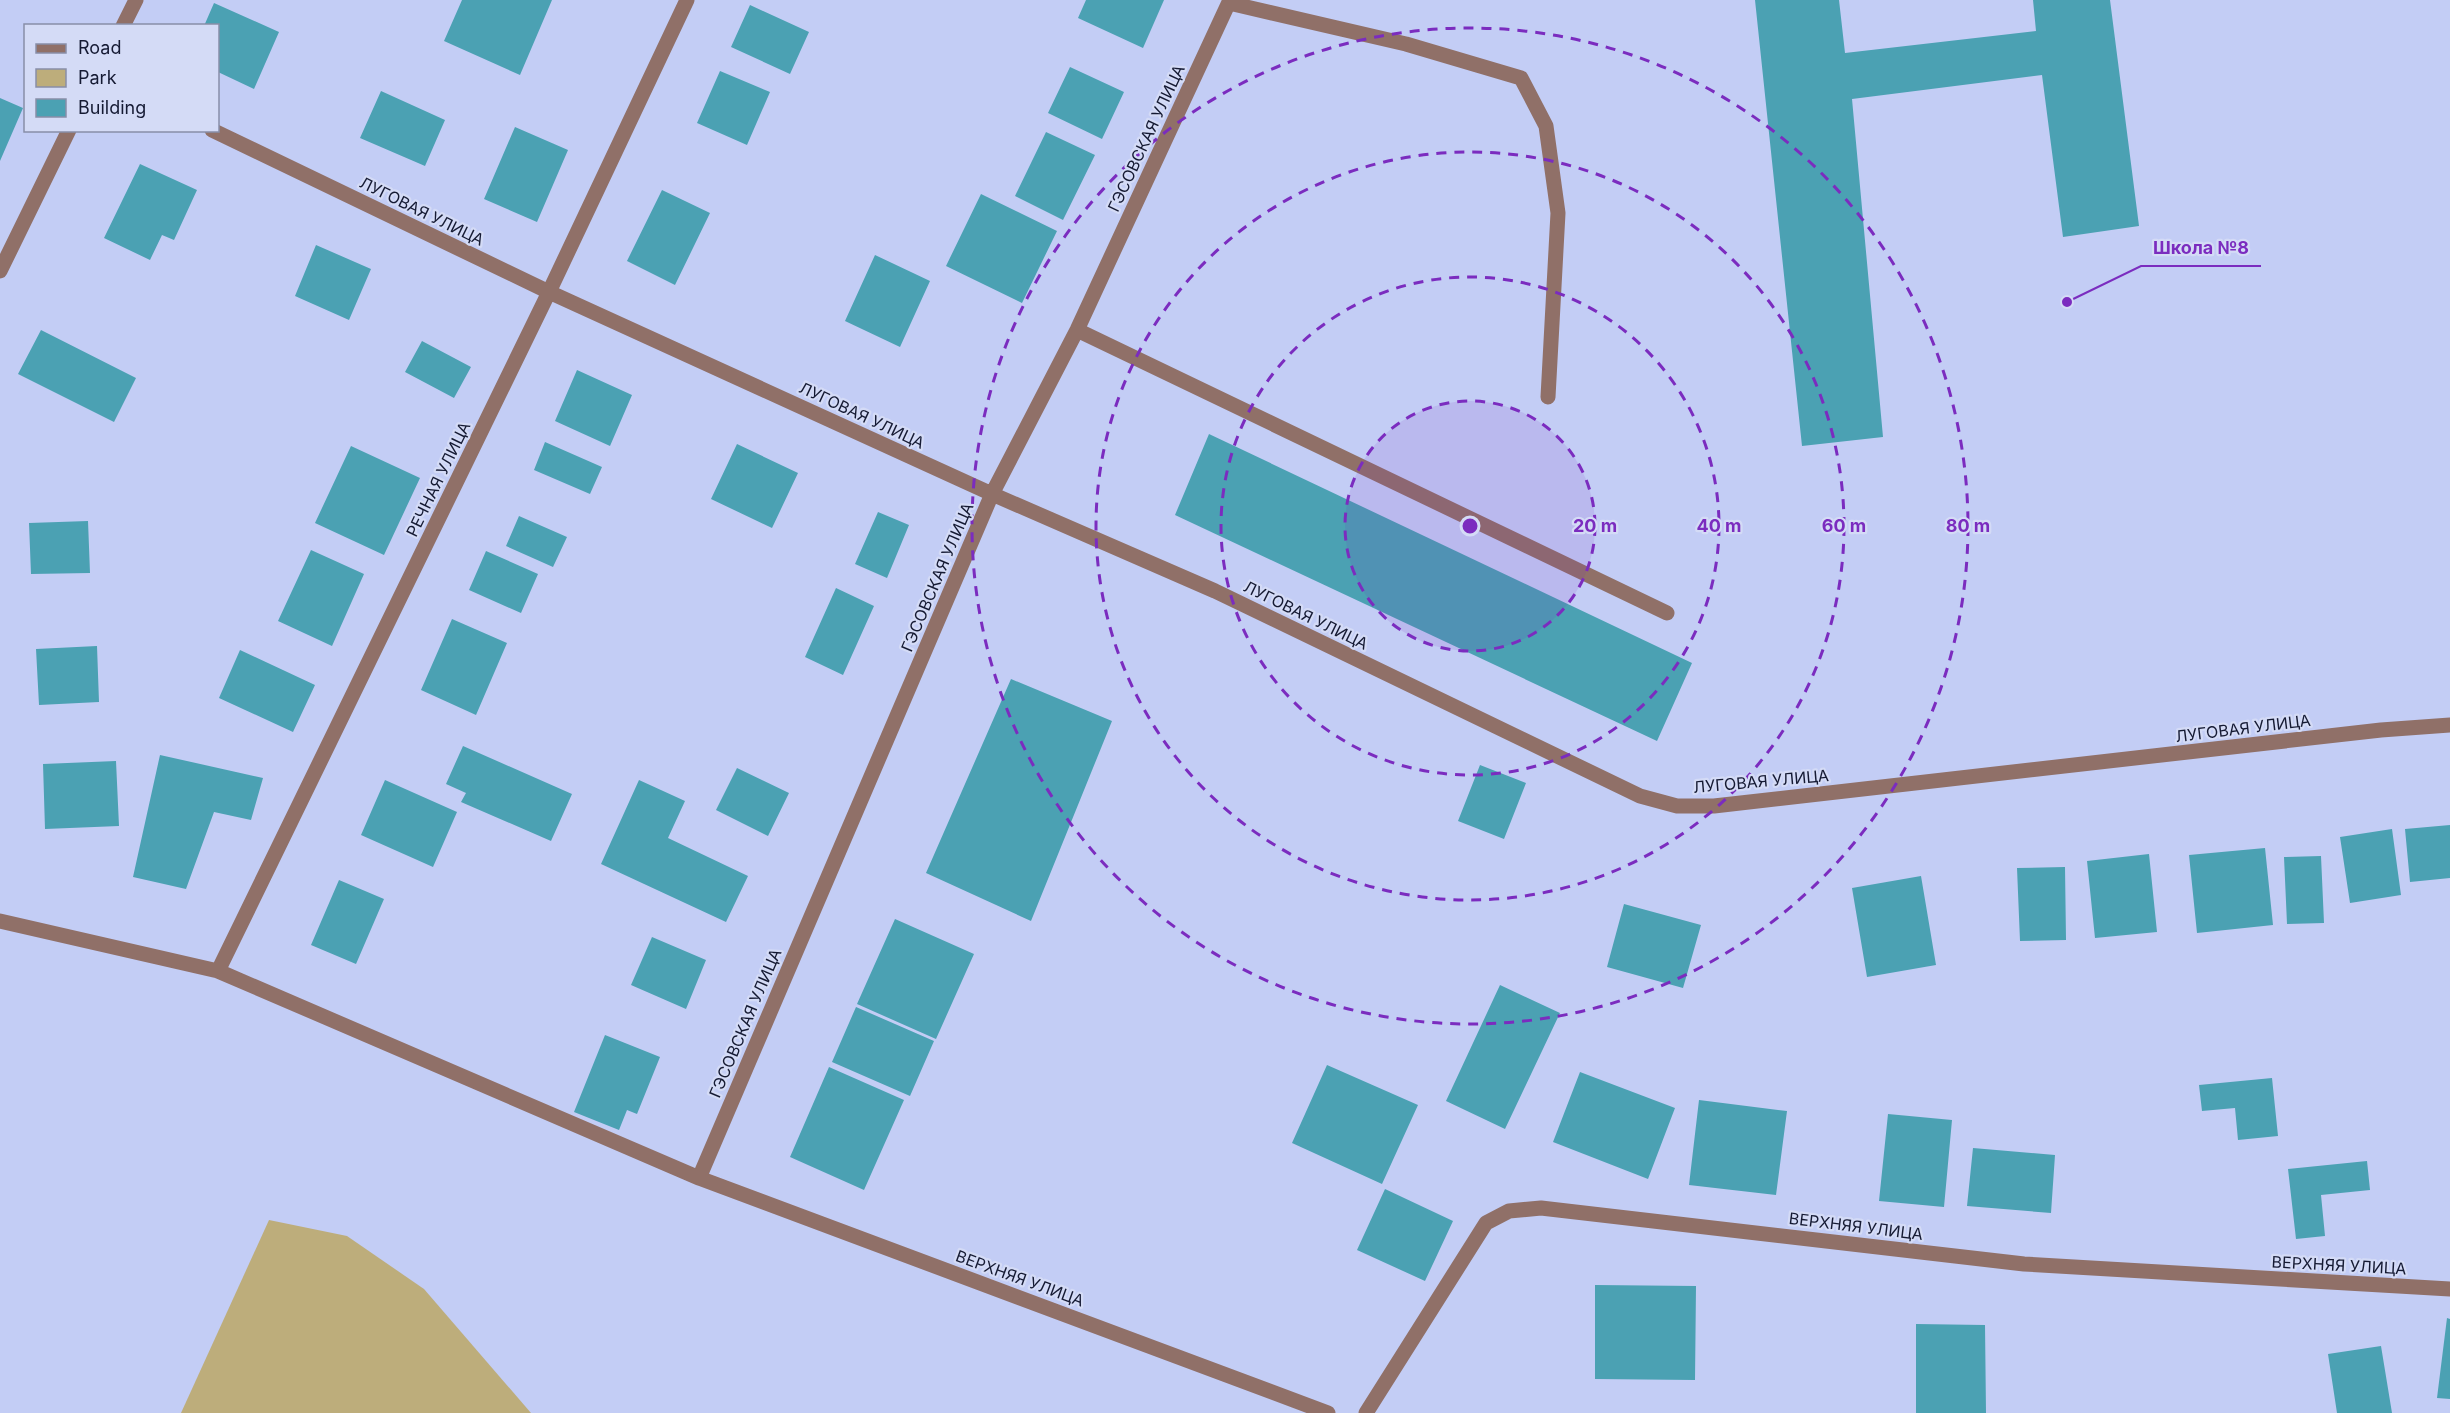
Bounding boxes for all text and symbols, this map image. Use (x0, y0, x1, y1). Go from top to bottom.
legend (24, 24, 219, 132)
text: Road (78, 37, 121, 58)
street label: ГЭСОВСКАЯ УЛИЦА (1103, 61, 1189, 215)
text: Park (78, 67, 117, 88)
text: Building (78, 97, 146, 118)
street label: ЛУГОВАЯ УЛИЦА (356, 172, 488, 250)
callout: Школа №8 (2141, 230, 2261, 266)
text: Школа №8 (2153, 237, 2249, 258)
street label: ЛУГОВАЯ УЛИЦА (796, 377, 928, 453)
street label: РЕЧНАЯ УЛИЦА (402, 418, 474, 540)
street label: ГЭСОВСКАЯ УЛИЦА (897, 500, 977, 654)
text: 20 m (1573, 515, 1617, 536)
text: 40 m (1697, 515, 1742, 536)
text: 60 m (1822, 515, 1866, 536)
text: 80 m (1946, 515, 1990, 536)
centre of rings (1460, 516, 1480, 536)
street label: ЛУГОВАЯ УЛИЦА (1240, 576, 1372, 654)
street label: ЛУГОВАЯ УЛИЦА (2174, 710, 2312, 746)
street label: ЛУГОВАЯ УЛИЦА (1692, 765, 1830, 797)
street label: ГЭСОВСКАЯ УЛИЦА (705, 946, 785, 1100)
street label: ВЕРХНЯЯ УЛИЦА (1788, 1208, 1924, 1244)
street label: ВЕРХНЯЯ УЛИЦА (953, 1246, 1087, 1310)
street label: ВЕРХНЯЯ УЛИЦА (2271, 1251, 2407, 1279)

